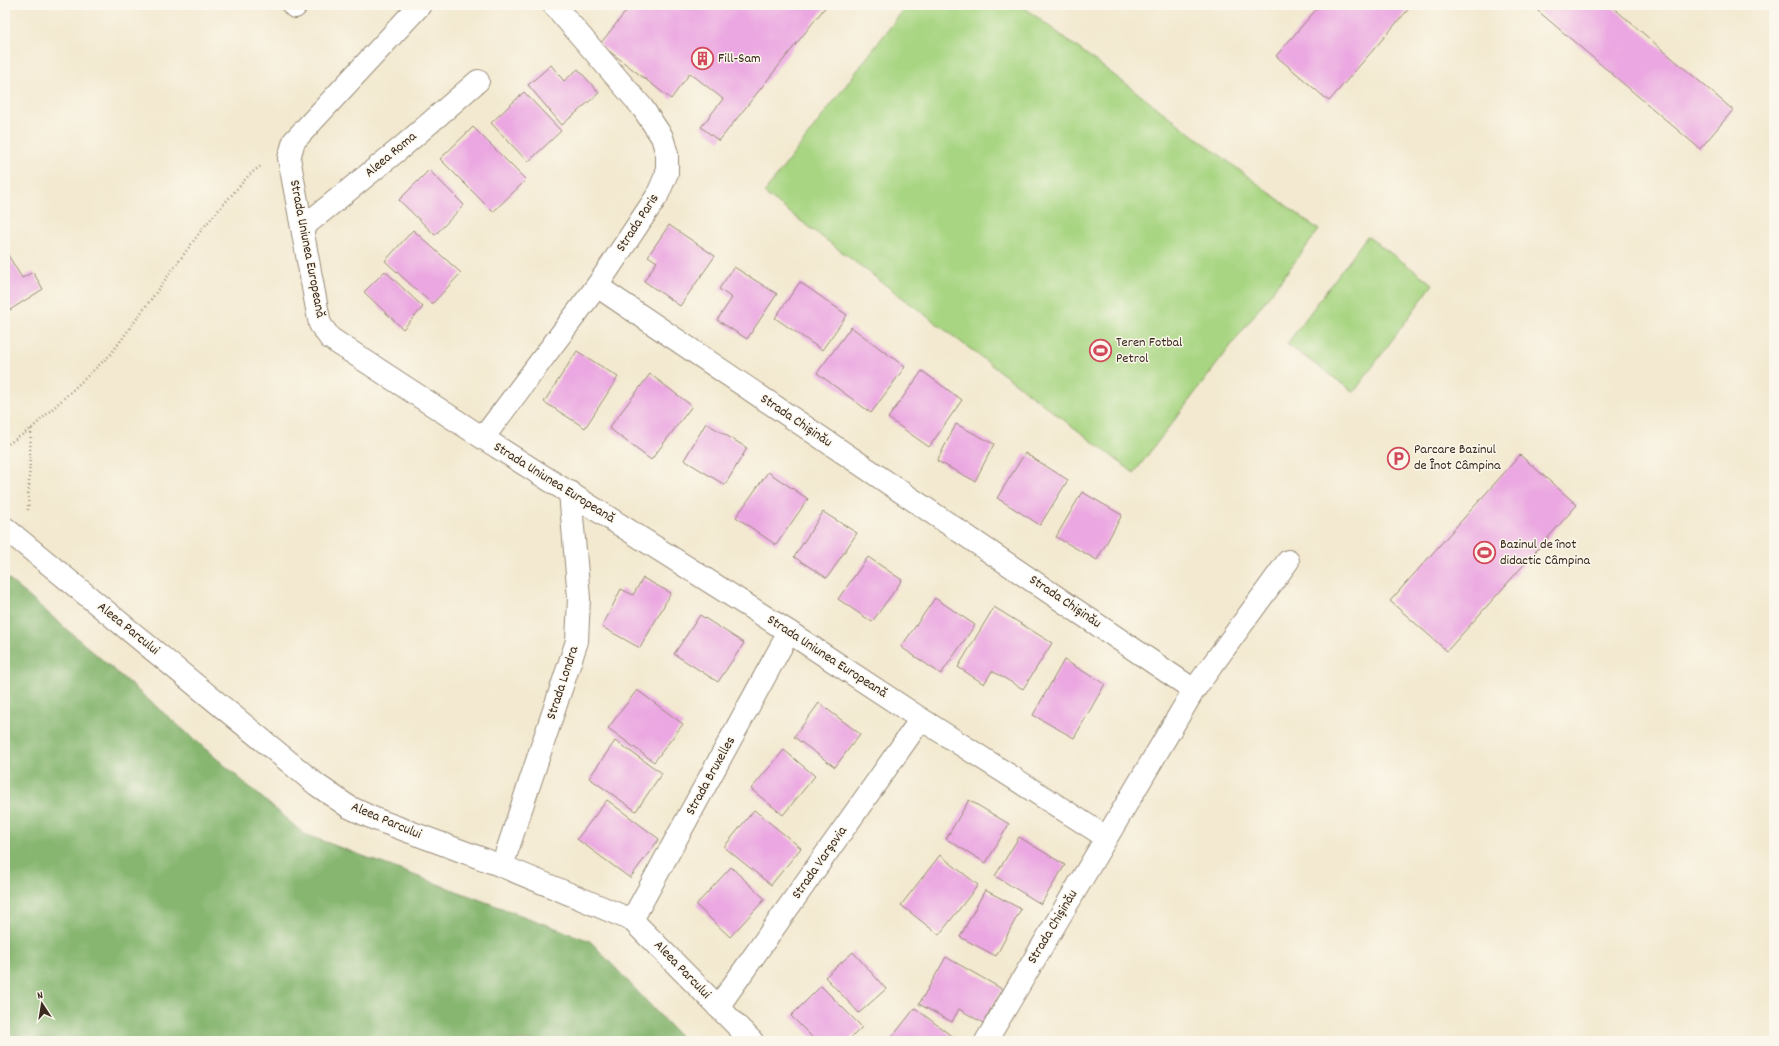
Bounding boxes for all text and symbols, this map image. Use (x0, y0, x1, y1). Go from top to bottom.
building icon: Fill-Sam (689, 46, 715, 72)
place label: Fill-Sam (718, 49, 761, 69)
street label: Aleea Roma (361, 127, 422, 183)
street label: Strada Uniunea Europeană (284, 178, 330, 320)
street label: Strada Paris (612, 190, 664, 256)
place label: Teren Fotbal Petrol (1116, 333, 1183, 369)
sports icon: Teren Fotbal Petrol (1087, 338, 1113, 364)
street label: Strada Chișinău (756, 389, 836, 453)
street label: Strada Uniunea Europeană (489, 437, 619, 529)
place label: Parcare Bazinul de Înot Câmpina (1414, 440, 1501, 476)
parking icon: Parcare Bazinul de Înot Câmpina (1386, 445, 1412, 471)
place label: Bazinul de înot didactic Câmpina (1500, 535, 1590, 571)
sports icon: Bazinul de înot didactic Câmpina (1471, 540, 1497, 566)
street label: Strada Chișinău (1025, 570, 1105, 634)
street label: Aleea Parcului (93, 598, 164, 661)
street label: Strada Uniunea Europeană (763, 610, 891, 704)
street label: Strada Londra (542, 643, 584, 722)
street label: Strada Bruxelles (681, 733, 741, 819)
street label: Aleea Parcului (348, 797, 425, 845)
street label: Strada Varșovia (787, 822, 853, 904)
street label: Strada Chișinău (1023, 886, 1083, 968)
street label: Aleea Parcului (649, 936, 715, 1004)
north arrow (22, 984, 62, 1024)
text: N (36, 988, 45, 1005)

